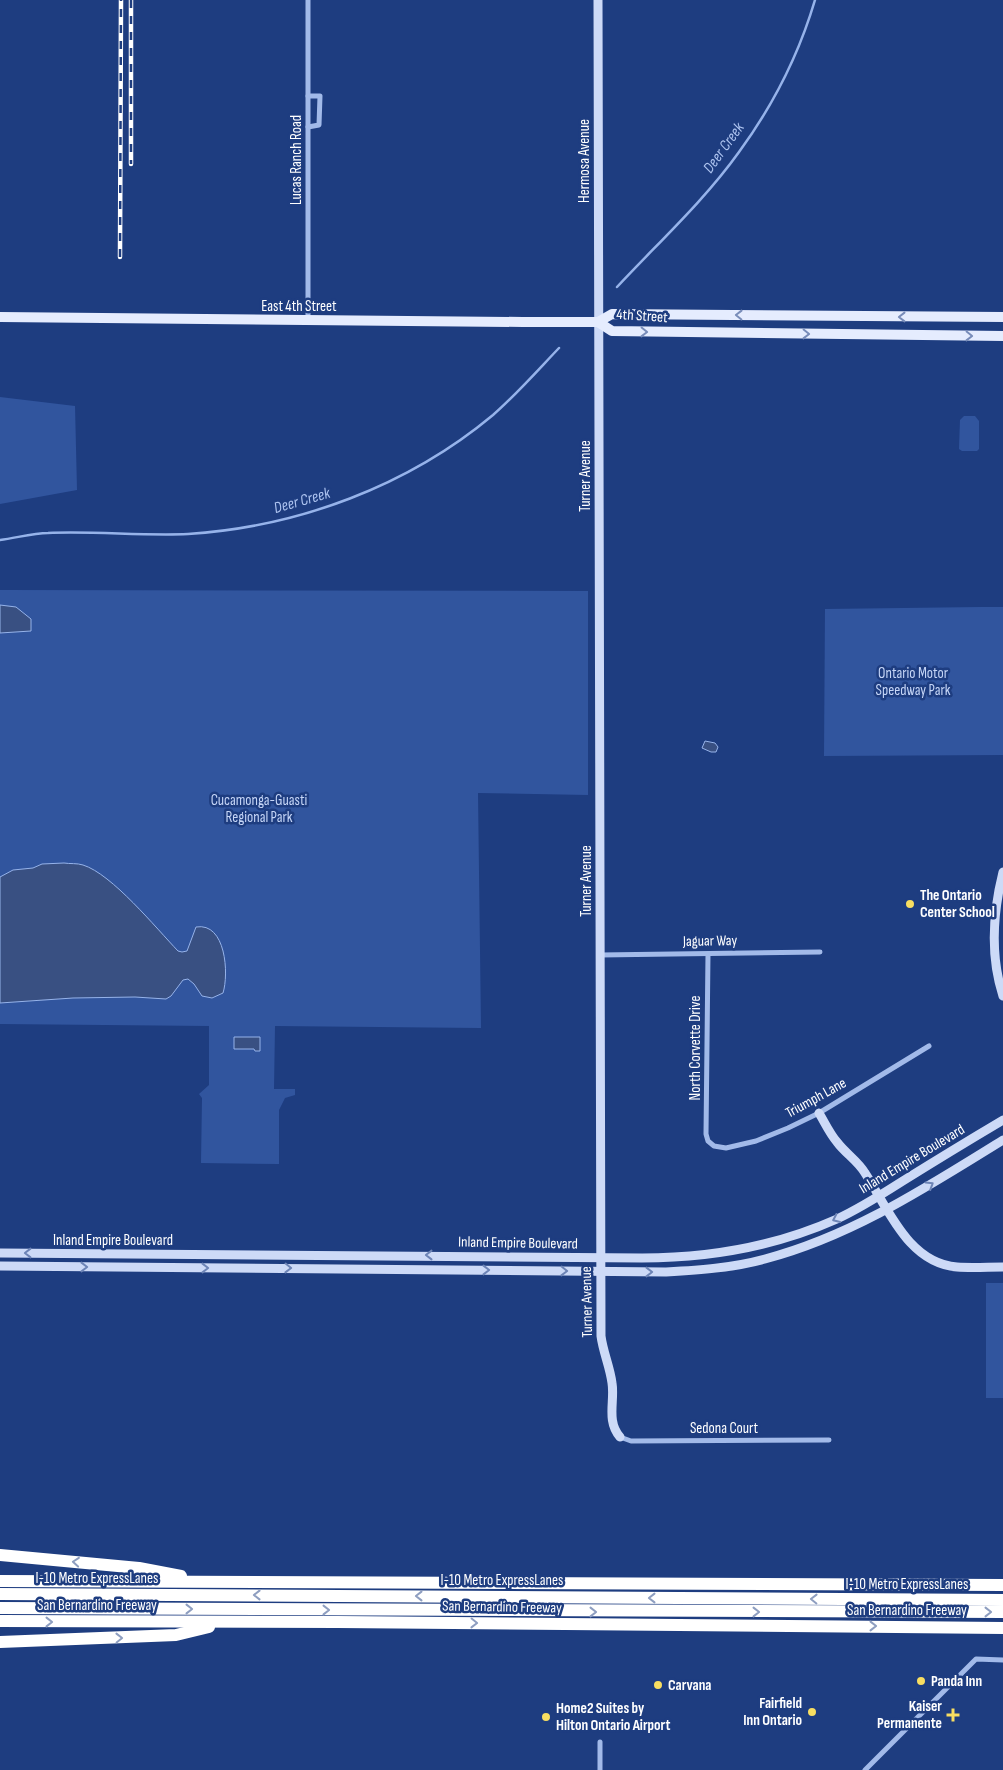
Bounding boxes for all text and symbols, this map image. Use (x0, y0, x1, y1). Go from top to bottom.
street label: Lucas Ranch Road (287, 115, 306, 205)
water label: Deer Creek (699, 118, 749, 177)
street label: Hermosa Avenue (575, 119, 594, 203)
street label: East 4th Street (261, 297, 337, 316)
street label: 4th Street (616, 305, 669, 327)
one-way arrow (735, 310, 743, 320)
one-way arrow (898, 312, 906, 322)
one-way arrow (640, 327, 648, 337)
one-way arrow (802, 329, 810, 339)
one-way arrow (965, 331, 973, 341)
street label: Turner Avenue (576, 440, 595, 512)
water label: Deer Creek (272, 484, 333, 518)
park label: Ontario Motor Speedway Park (876, 664, 951, 700)
park label: Cucamonga-Guasti Regional Park (211, 791, 308, 827)
street label: Turner Avenue (577, 845, 596, 917)
place label: The Ontario Center School (920, 886, 995, 922)
marker: The Ontario Center School (904, 898, 916, 910)
street label: Jaguar Way (682, 931, 738, 951)
street label: North Corvette Drive (686, 996, 705, 1100)
street label: Triumph Lane (782, 1074, 850, 1122)
street label: Inland Empire Boulevard (856, 1120, 968, 1198)
one-way arrow (924, 1181, 933, 1191)
one-way arrow (832, 1212, 841, 1223)
street label: Inland Empire Boulevard (53, 1231, 173, 1250)
street label: Inland Empire Boulevard (458, 1232, 578, 1254)
one-way arrow (24, 1248, 32, 1258)
one-way arrow (425, 1250, 432, 1260)
one-way arrow (80, 1262, 88, 1272)
one-way arrow (201, 1263, 209, 1273)
one-way arrow (285, 1263, 293, 1274)
one-way arrow (482, 1265, 490, 1275)
one-way arrow (560, 1266, 568, 1276)
street label: Turner Avenue (577, 1266, 597, 1338)
one-way arrow (646, 1267, 654, 1277)
street label: Sedona Court (690, 1419, 759, 1438)
one-way arrow (72, 1556, 80, 1567)
street label: I-10 Metro ExpressLanes (36, 1569, 158, 1588)
street label: I-10 Metro ExpressLanes (441, 1571, 563, 1590)
street label: I-10 Metro ExpressLanes (846, 1575, 968, 1594)
one-way arrow (253, 1590, 260, 1600)
one-way arrow (415, 1591, 423, 1601)
one-way arrow (648, 1593, 656, 1603)
one-way arrow (810, 1594, 818, 1604)
street label: San Bernardino Freeway (37, 1596, 157, 1615)
street label: San Bernardino Freeway (442, 1596, 562, 1618)
street label: San Bernardino Freeway (847, 1601, 967, 1620)
one-way arrow (185, 1604, 193, 1614)
one-way arrow (322, 1605, 330, 1615)
one-way arrow (590, 1607, 598, 1617)
one-way arrow (752, 1607, 760, 1617)
one-way arrow (985, 1607, 993, 1617)
one-way arrow (45, 1617, 53, 1627)
one-way arrow (470, 1618, 478, 1628)
one-way arrow (870, 1621, 877, 1631)
one-way arrow (115, 1632, 123, 1643)
place label: Panda Inn (931, 1672, 982, 1691)
marker: Panda Inn (915, 1675, 927, 1687)
place label: Carvana (668, 1676, 712, 1695)
marker: Carvana (652, 1679, 664, 1691)
place label: Fairfield Inn Ontario (743, 1694, 802, 1730)
place label: Kaiser Permanente (877, 1697, 942, 1733)
place label: Home2 Suites by Hilton Ontario Airport (556, 1699, 670, 1735)
marker: Fairfield Inn Ontario (806, 1706, 818, 1718)
marker: Kaiser Permanente (946, 1708, 960, 1722)
marker: Home2 Suites by Hilton Ontario Airport (540, 1711, 552, 1723)

